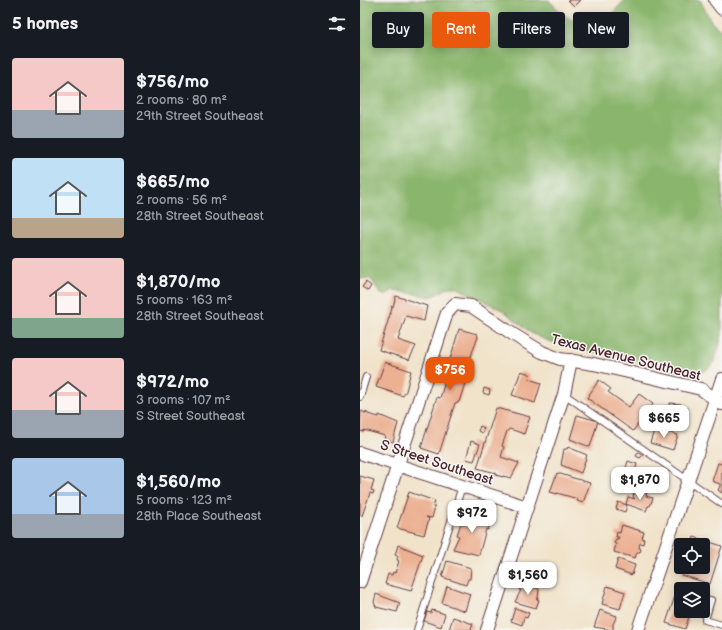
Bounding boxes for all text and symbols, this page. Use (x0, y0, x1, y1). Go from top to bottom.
chip: Buy (372, 12, 424, 48)
chip: Rent (432, 12, 490, 48)
chip: Filters (498, 12, 565, 48)
chip: New (573, 12, 629, 48)
icon: filters (326, 13, 348, 35)
text: 5 homes (12, 14, 78, 34)
text: $756/mo (136, 72, 209, 92)
icon: home (44, 74, 92, 122)
text: 2 rooms · 80 m² (136, 92, 227, 108)
text: 29th Street Southeast (136, 108, 264, 124)
text: $665/mo (136, 172, 210, 192)
icon: home (44, 174, 92, 222)
text: 2 rooms · 56 m² (136, 192, 227, 208)
text: 28th Street Southeast (136, 208, 264, 224)
text: $1,870/mo (136, 272, 220, 292)
icon: home (44, 274, 92, 322)
text: 5 rooms · 163 m² (136, 292, 233, 308)
text: 28th Street Southeast (136, 308, 264, 324)
street label: Texas Avenue Southeast (549, 331, 703, 385)
pin: $756 (426, 357, 474, 391)
text: $756 (434, 362, 466, 378)
text: $972/mo (136, 372, 209, 392)
icon: home (44, 374, 92, 422)
text: 3 rooms · 107 m² (136, 392, 231, 408)
pin: $665 (640, 405, 688, 439)
text: S Street Southeast (136, 408, 245, 424)
text: $665 (648, 410, 680, 426)
street label: S Street Southeast (378, 436, 496, 489)
pin: $1,870 (607, 467, 673, 501)
text: $1,560/mo (136, 472, 221, 492)
text: $1,870 (620, 472, 660, 488)
icon: home (44, 474, 92, 522)
text: 5 rooms · 123 m² (136, 492, 232, 508)
pin: $972 (448, 500, 496, 534)
text: $972 (456, 505, 488, 521)
text: 28th Place Southeast (136, 508, 261, 524)
map controls (674, 538, 710, 618)
button: locate (674, 538, 710, 574)
pin: $1,560 (495, 562, 561, 596)
text: $1,560 (508, 567, 548, 583)
button: layers (674, 582, 710, 618)

